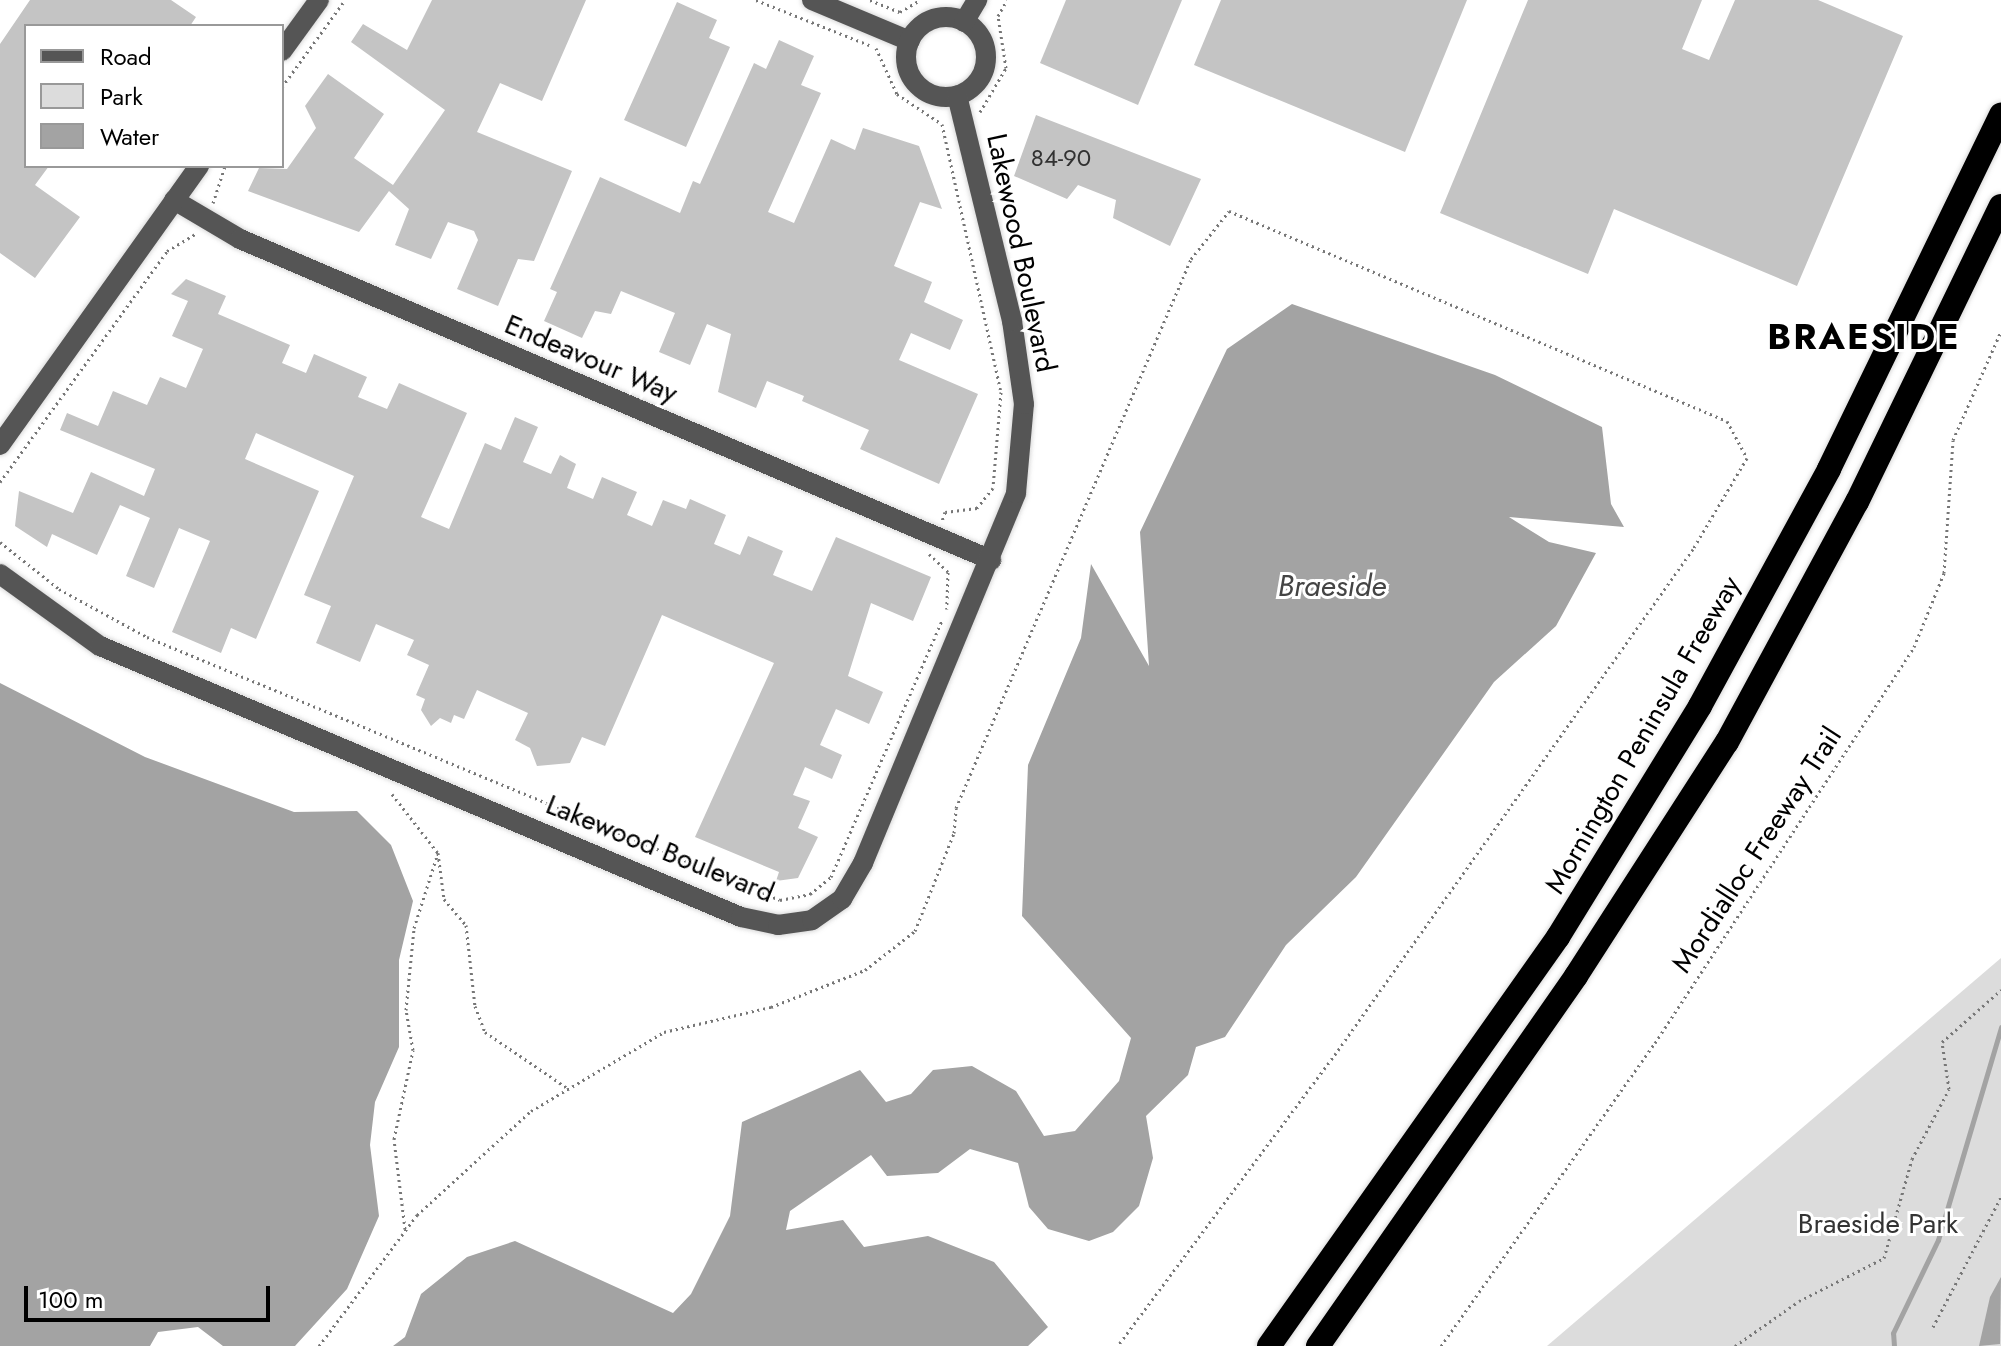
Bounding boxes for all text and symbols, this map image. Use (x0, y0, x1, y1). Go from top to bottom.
legend (24, 24, 284, 168)
text: Road (100, 39, 152, 74)
text: Park (100, 79, 143, 114)
text: Water (100, 119, 159, 154)
street label: Lakewood Boulevard (979, 131, 1063, 375)
house number: 84-90 (1031, 144, 1091, 172)
street label: Endeavour Way (500, 308, 682, 410)
district label: BRAESIDE (1767, 315, 1961, 359)
water label: Braeside (1278, 568, 1386, 604)
street label: Mornington Peninsula Freeway (1538, 570, 1748, 900)
street label: Mordialloc Freeway Trail (1665, 721, 1849, 979)
street label: Lakewood Boulevard (541, 788, 779, 910)
park label: Braeside Park (1798, 1207, 1958, 1241)
scale bar (28, 1270, 274, 1320)
text: 100 m (38, 1282, 104, 1317)

